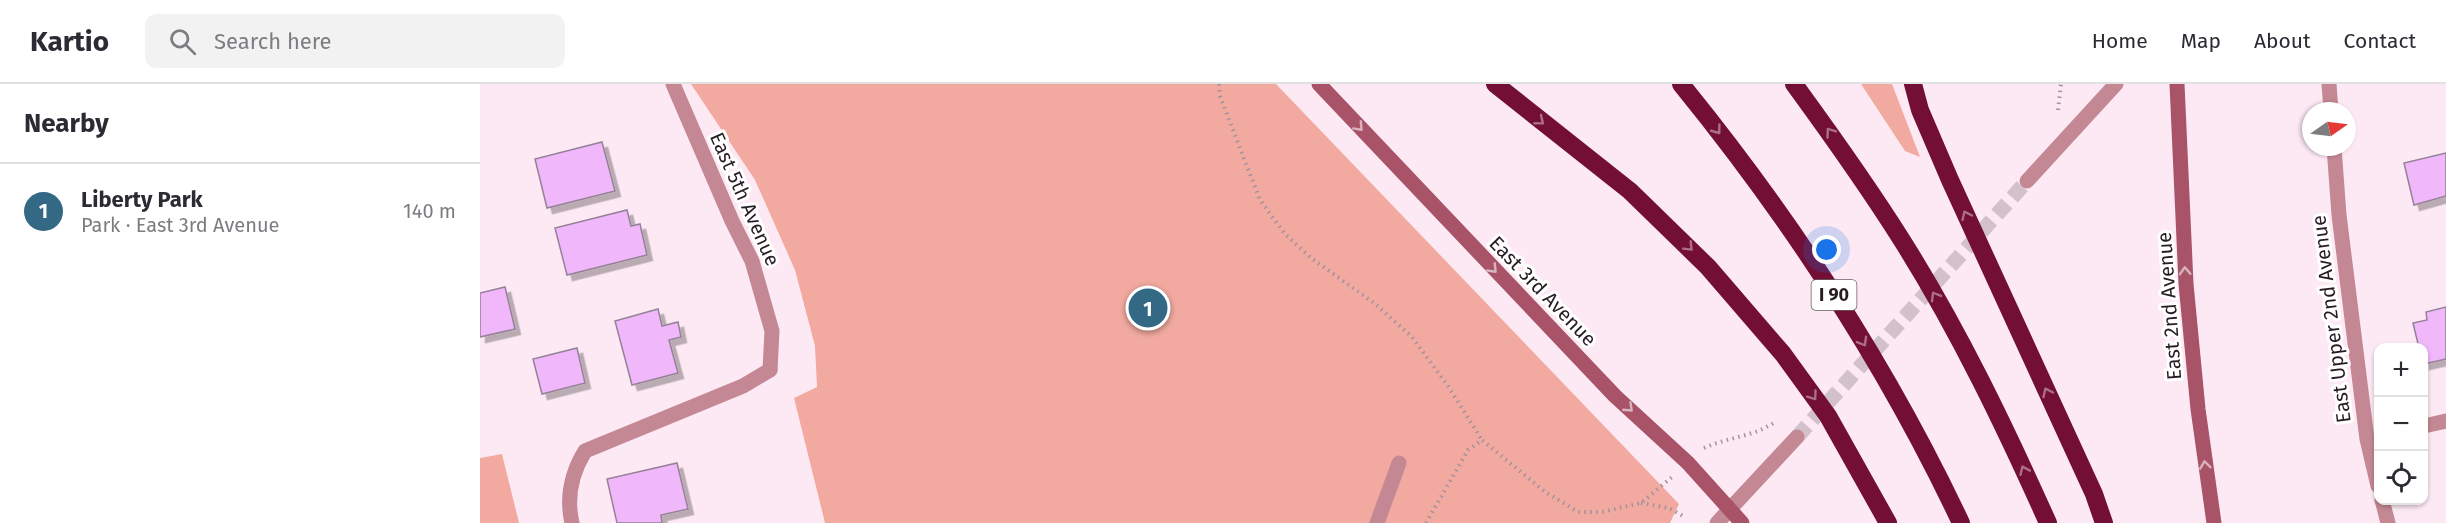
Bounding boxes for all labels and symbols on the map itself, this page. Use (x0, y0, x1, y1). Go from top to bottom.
north arrow (2302, 102, 2356, 156)
one-way arrow (1534, 113, 1545, 124)
one-way arrow (1352, 120, 1363, 131)
one-way arrow (1709, 124, 1720, 135)
one-way arrow (1826, 128, 1837, 139)
street label: East 5th Avenue (705, 129, 785, 269)
one-way arrow (1961, 211, 1973, 222)
street label: East Upper 2nd Avenue (2306, 214, 2356, 424)
street label: East 3rd Avenue (1484, 231, 1602, 351)
street label: East 2nd Avenue (2152, 231, 2186, 381)
your location (1812, 235, 1841, 264)
one-way arrow (1682, 240, 1692, 251)
one-way arrow (1486, 262, 1497, 272)
one-way arrow (2179, 267, 2192, 276)
road number: I 90 (1812, 280, 1856, 310)
pin: 1 (1128, 286, 1168, 330)
one-way arrow (1930, 292, 1942, 302)
one-way arrow (1856, 336, 1867, 346)
one-way arrow (2043, 388, 2055, 399)
one-way arrow (1806, 390, 1817, 401)
one-way arrow (1621, 401, 1632, 412)
one-way arrow (2199, 461, 2212, 470)
one-way arrow (2019, 465, 2031, 476)

